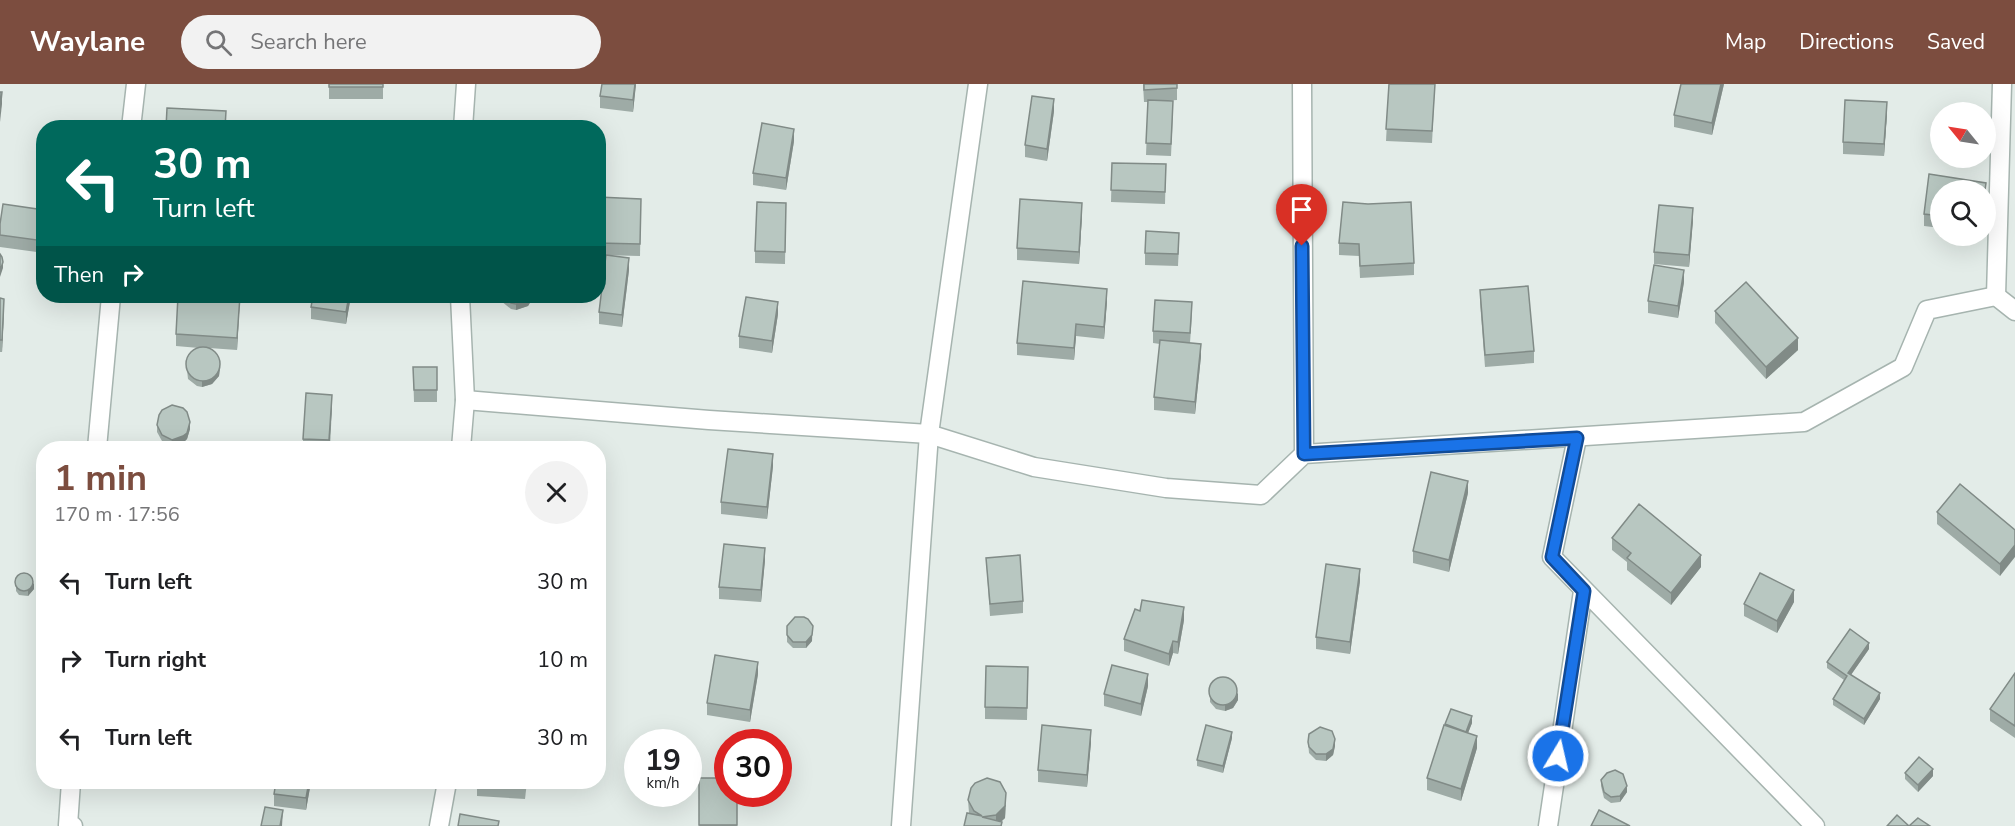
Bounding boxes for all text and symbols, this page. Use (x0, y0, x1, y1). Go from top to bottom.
search box (181, 15, 601, 69)
text: Waylane (30, 23, 145, 61)
icon: search (202, 26, 235, 59)
text: Search here (250, 27, 367, 57)
text: Map (1725, 28, 1766, 56)
text: Directions (1799, 28, 1894, 56)
text: Saved (1927, 28, 1985, 56)
north arrow (1930, 102, 1996, 168)
map controls (1930, 102, 1996, 246)
text: 30 m (153, 136, 252, 193)
icon: left (54, 144, 132, 222)
button: search (1930, 180, 1996, 246)
pin (1276, 184, 1327, 246)
text: Turn left (153, 190, 254, 227)
icon: arrive (1285, 193, 1318, 226)
icon: right (116, 258, 149, 291)
text: Then (54, 260, 104, 290)
text: 1 min (54, 454, 147, 503)
button: close (525, 461, 588, 524)
text: 170 m · 17:56 (54, 501, 180, 528)
icon: left (54, 566, 87, 599)
text: Turn left (105, 567, 192, 597)
text: 30 m (537, 567, 588, 597)
icon: right (54, 644, 87, 677)
text: Turn right (105, 645, 206, 675)
text: 10 m (537, 645, 588, 675)
icon: left (54, 722, 87, 755)
text: Turn left (105, 723, 192, 753)
text: 30 m (537, 723, 588, 753)
position arrow (1526, 724, 1590, 788)
speed limit sign: 30 (714, 729, 792, 807)
text: 19 (645, 740, 681, 781)
text: km/h (646, 773, 680, 793)

